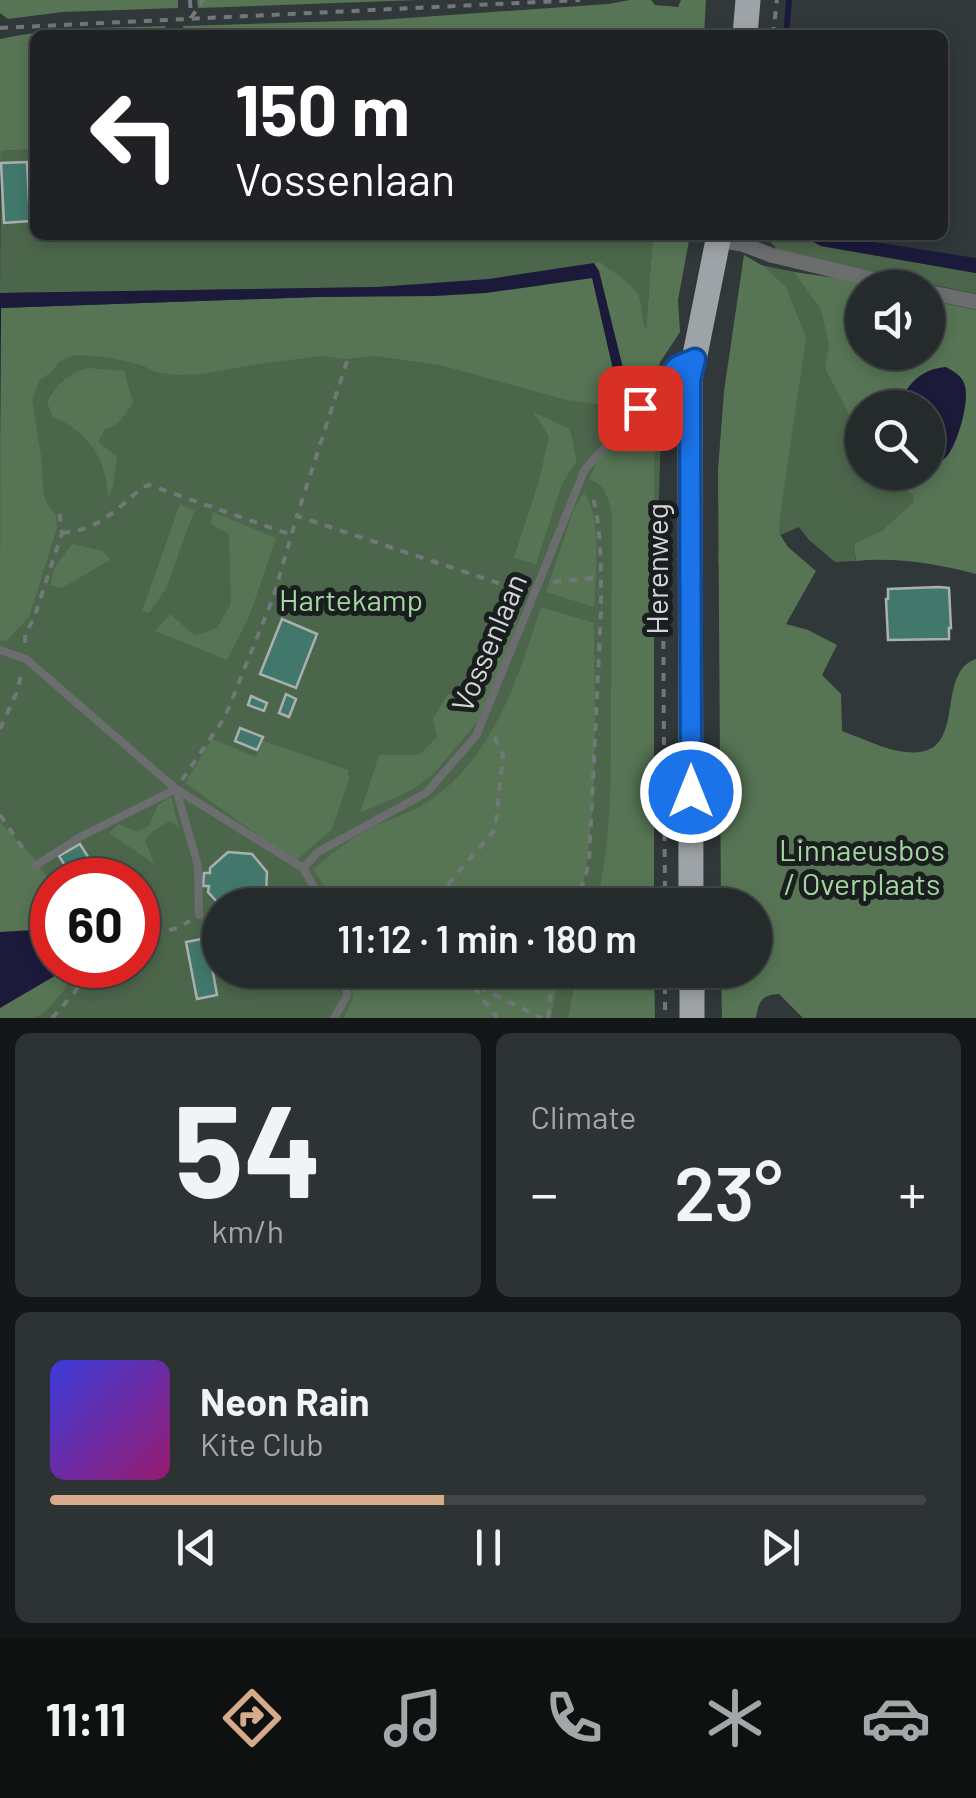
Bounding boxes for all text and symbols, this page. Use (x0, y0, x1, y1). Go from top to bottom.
text: 150 m (235, 66, 410, 150)
icon: left (70, 70, 200, 200)
text: Vossenlaan (235, 151, 455, 205)
map controls (845, 270, 945, 490)
button: sound (845, 270, 945, 370)
pin (598, 366, 683, 451)
icon: arrive (613, 381, 668, 436)
button: search (845, 390, 945, 490)
street label: Herenweg (638, 503, 674, 635)
street label: Vossenlaan (443, 568, 533, 717)
park label: Hartekamp (279, 581, 423, 617)
position arrow (639, 740, 743, 844)
park label: Linnaeusbos / Overplaats (779, 831, 945, 901)
speed limit sign: 60 (30, 858, 160, 988)
text: 11:12 · 1 min · 180 m (337, 915, 637, 961)
text: 54 (173, 1068, 322, 1224)
text: Climate (531, 1097, 636, 1135)
text: 23° (674, 1146, 783, 1236)
text: − (531, 1159, 558, 1225)
text: + (898, 1159, 926, 1225)
text: km/h (212, 1211, 284, 1249)
text: Neon Rain (200, 1378, 369, 1424)
text: Kite Club (200, 1424, 324, 1462)
icon: previous (169, 1520, 224, 1575)
icon: pause (461, 1520, 516, 1575)
icon: next (753, 1520, 808, 1575)
icon: directions (217, 1683, 287, 1753)
icon: music (378, 1683, 448, 1753)
icon: phone (539, 1683, 609, 1753)
icon: climate (700, 1683, 770, 1753)
icon: car (861, 1683, 931, 1753)
text: 11:11 (45, 1691, 126, 1745)

